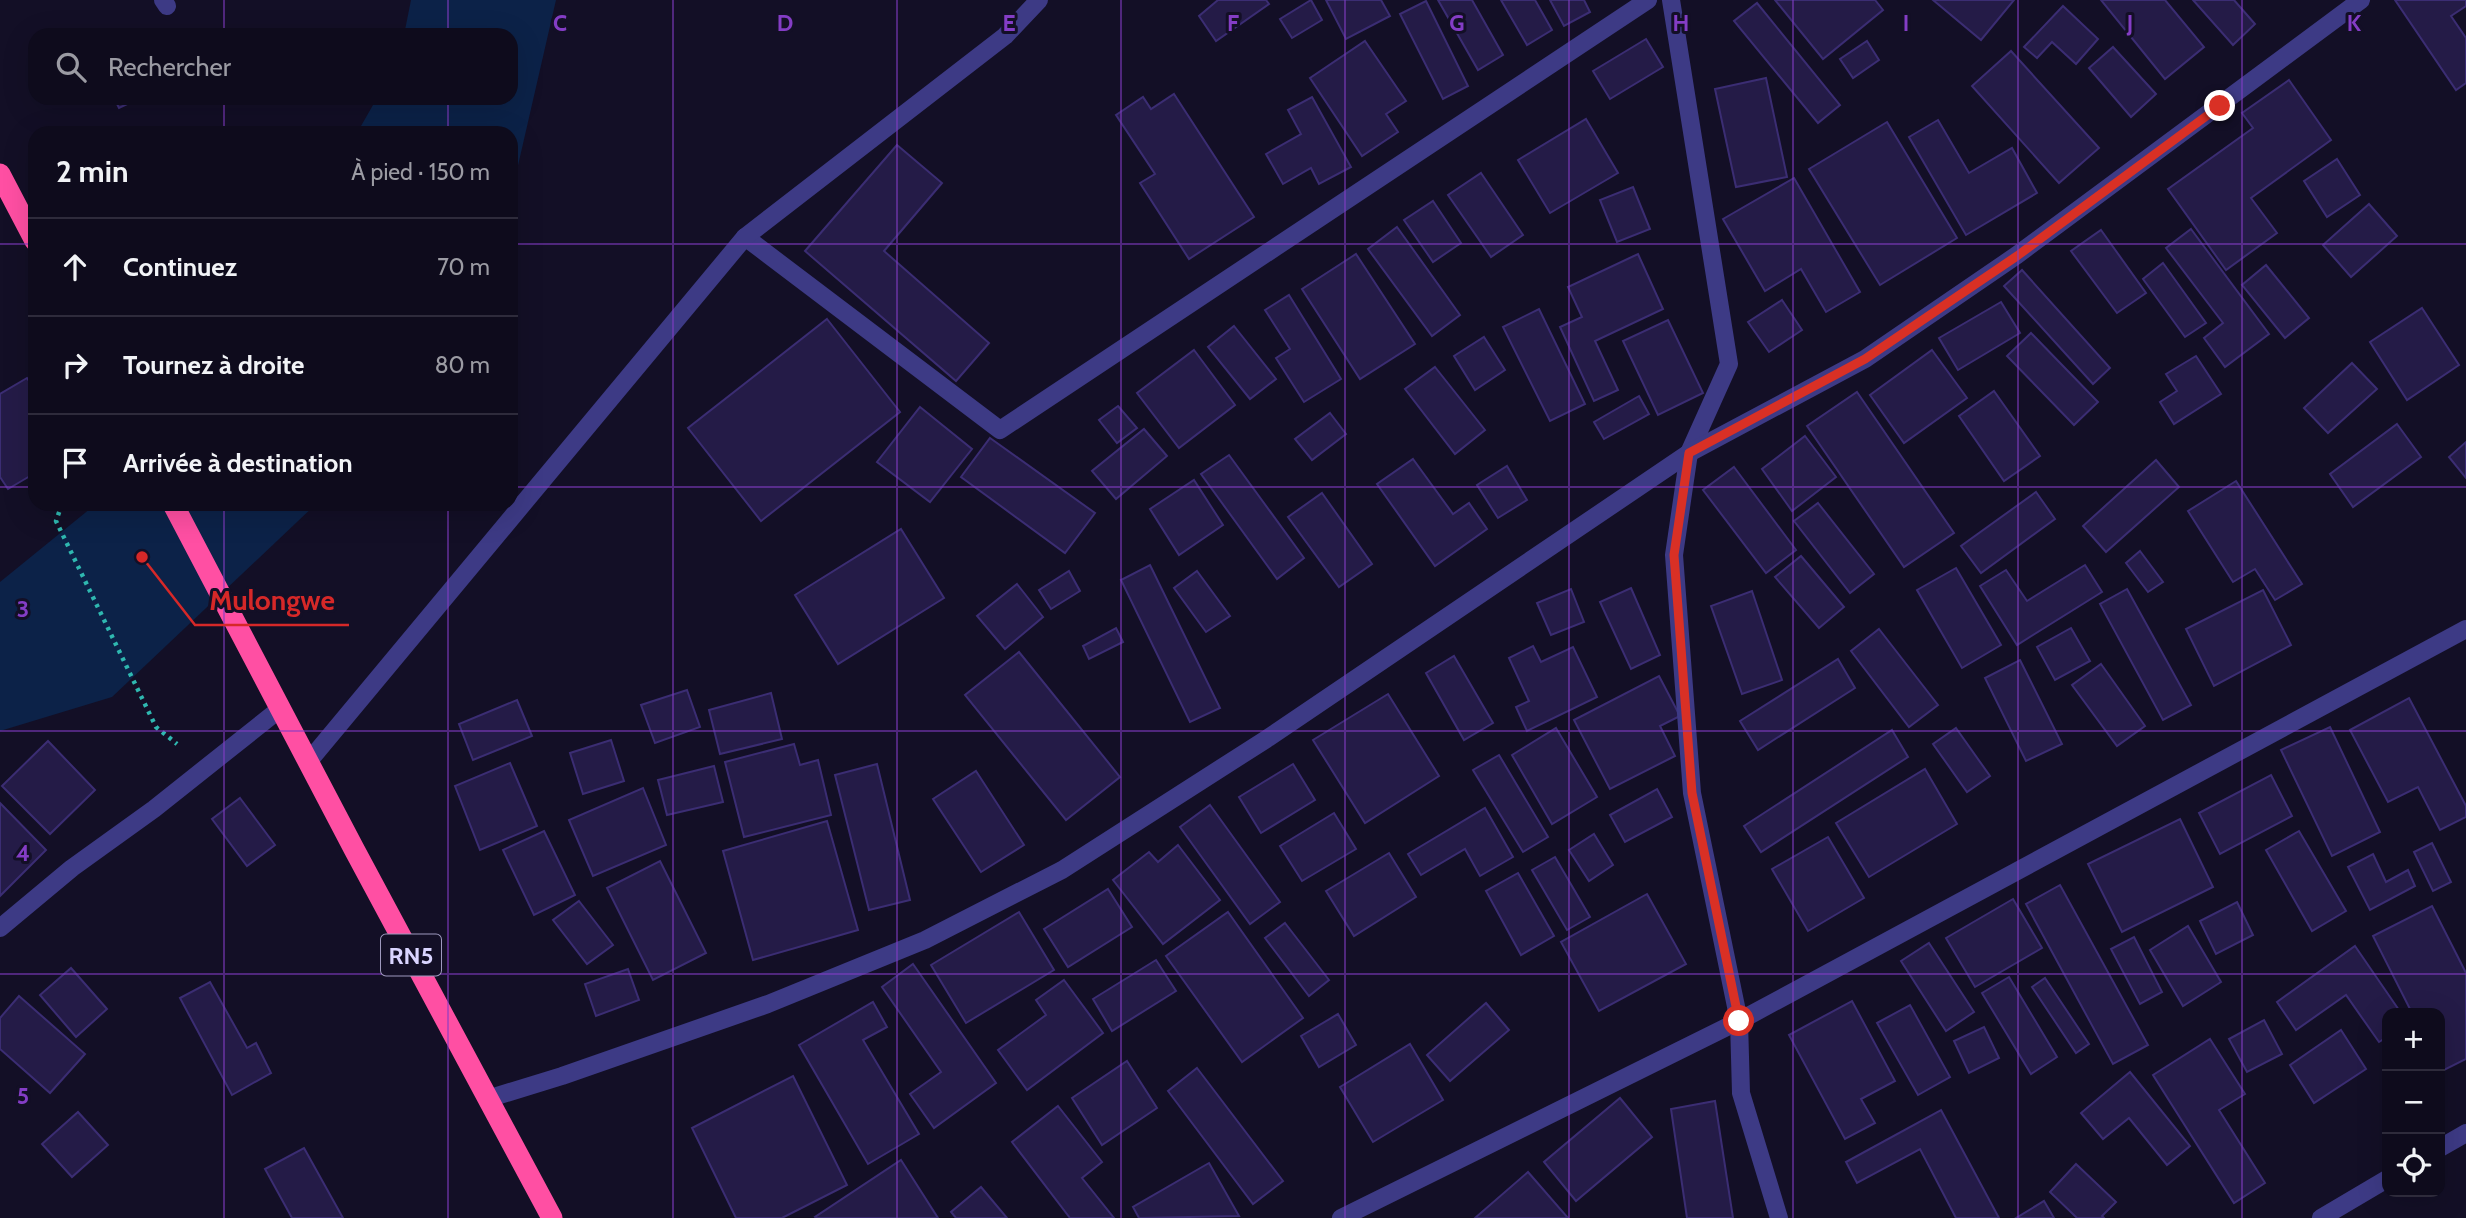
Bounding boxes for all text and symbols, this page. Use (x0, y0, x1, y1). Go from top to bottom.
text: C (553, 9, 567, 37)
text: D (777, 9, 793, 37)
text: E (1002, 9, 1016, 37)
text: F (1227, 9, 1239, 37)
text: G (1449, 9, 1465, 37)
text: H (1673, 9, 1689, 37)
text: I (1903, 9, 1909, 37)
text: J (2126, 9, 2133, 37)
text: K (2347, 9, 2362, 37)
search box (28, 28, 518, 105)
icon: search (52, 48, 90, 86)
text: Rechercher (108, 51, 231, 83)
route end (2204, 90, 2235, 121)
text: 2 min (56, 153, 128, 190)
text: À pied · 150 m (351, 158, 490, 186)
icon: ahead (56, 248, 94, 286)
text: Continuez (123, 251, 237, 283)
text: 70 m (437, 253, 490, 281)
icon: right (56, 346, 94, 384)
text: Tournez à droite (123, 349, 305, 381)
text: 80 m (435, 351, 490, 379)
icon: arrive (56, 444, 94, 482)
text: Arrivée à destination (123, 447, 353, 479)
callout: Mulongwe (195, 576, 349, 625)
text: Mulongwe (209, 583, 335, 617)
text: 3 (17, 595, 29, 623)
text: 4 (16, 839, 30, 867)
road number: RN5 (381, 934, 441, 975)
route start (1723, 1005, 1754, 1036)
map controls (2382, 1008, 2445, 1197)
button: + (2382, 1008, 2445, 1071)
button: − (2382, 1071, 2445, 1134)
text: 5 (17, 1082, 29, 1110)
button: locate (2382, 1134, 2445, 1197)

